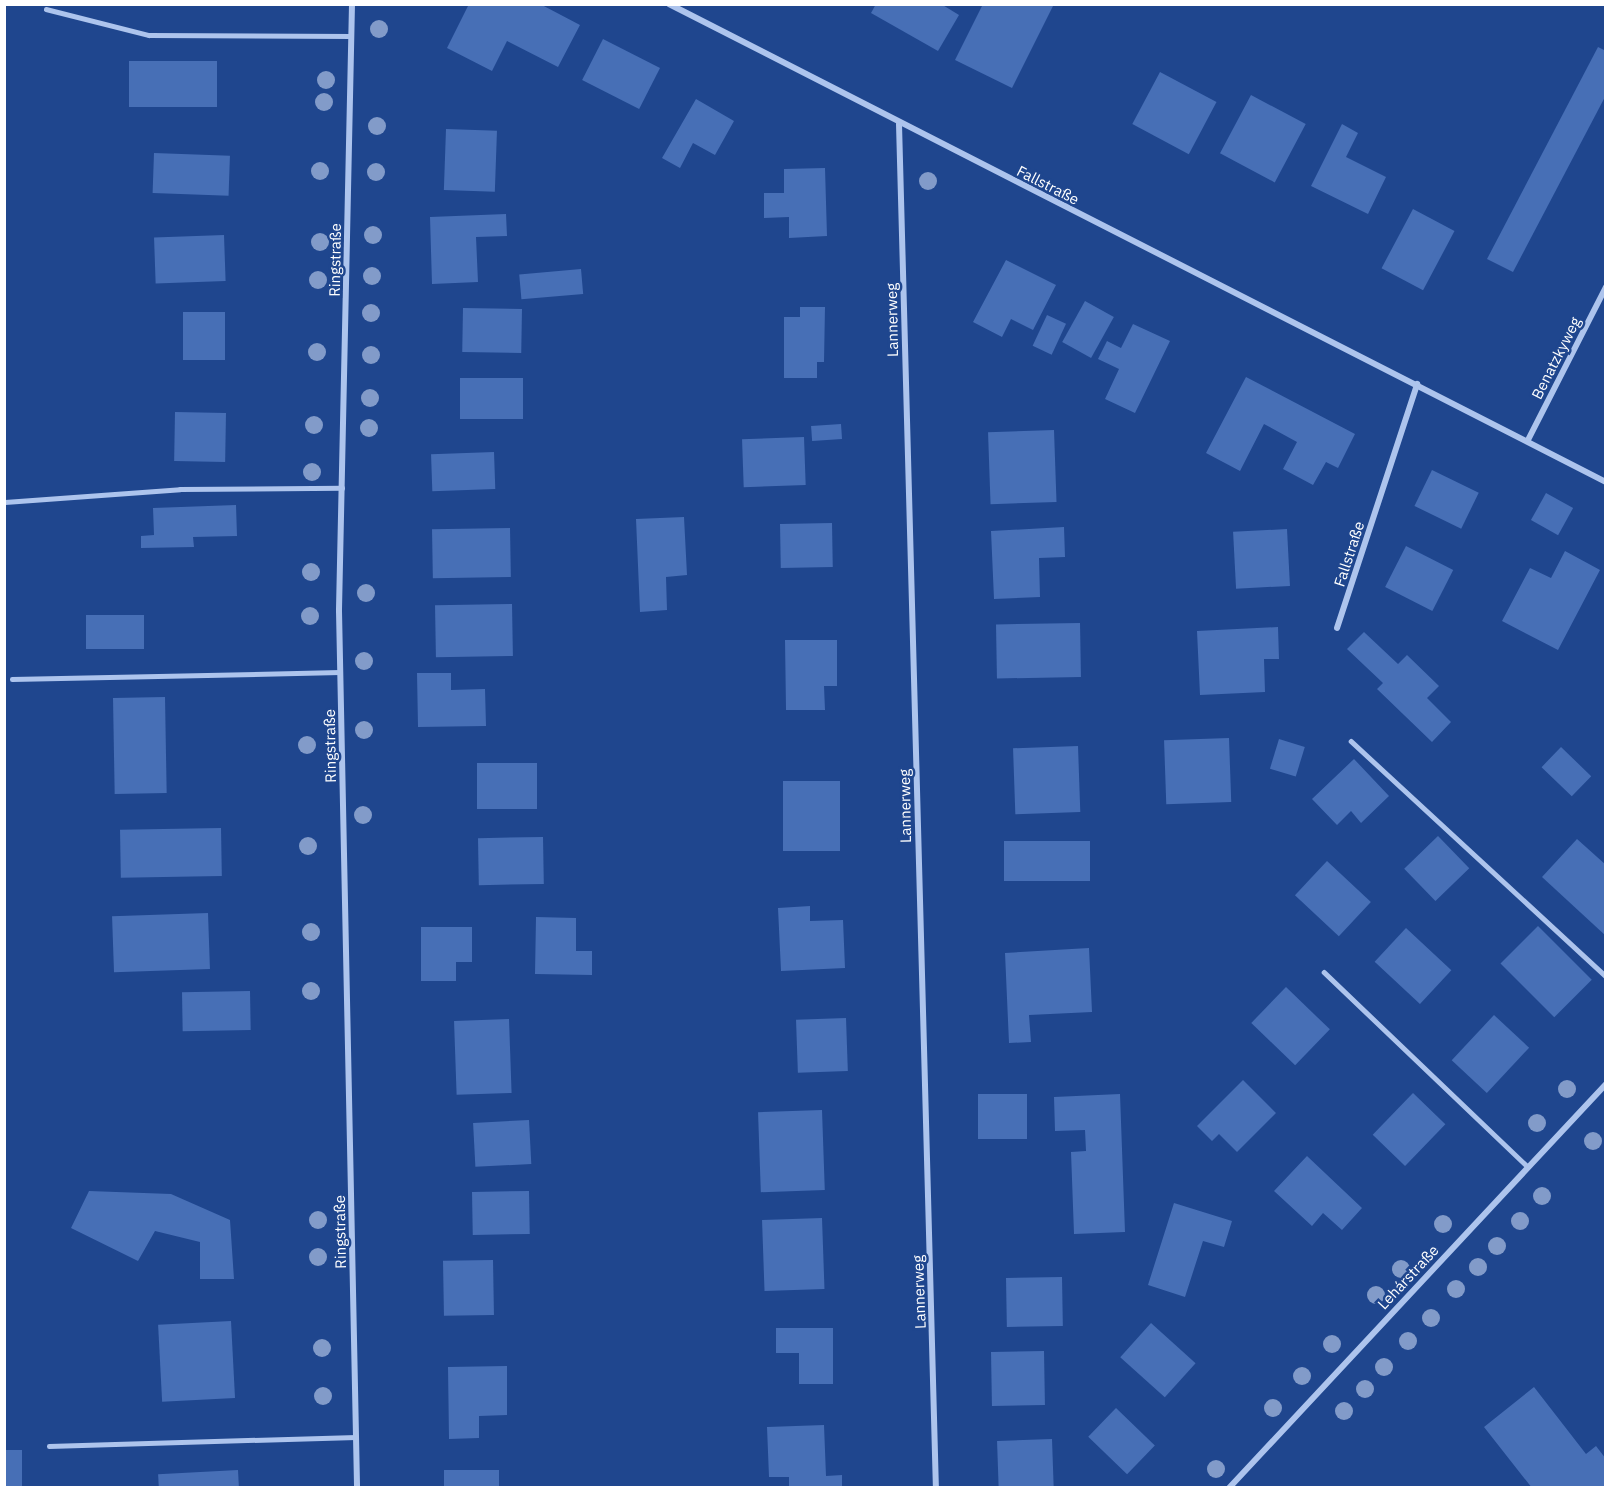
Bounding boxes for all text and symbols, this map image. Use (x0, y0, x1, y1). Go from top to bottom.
street label: Fallstraße (1014, 162, 1082, 208)
street label: Ringstraße (325, 223, 345, 297)
street label: Lannerweg (882, 283, 902, 357)
street label: Benatzkyweg (1528, 314, 1584, 402)
street label: Fallstraße (1330, 519, 1368, 589)
street label: Ringstraße (320, 709, 340, 783)
street label: Lannerweg (895, 769, 915, 843)
street label: Ringstraße (330, 1195, 350, 1269)
street label: Lehárstraße (1374, 1241, 1442, 1313)
street label: Lannerweg (909, 1255, 929, 1329)

